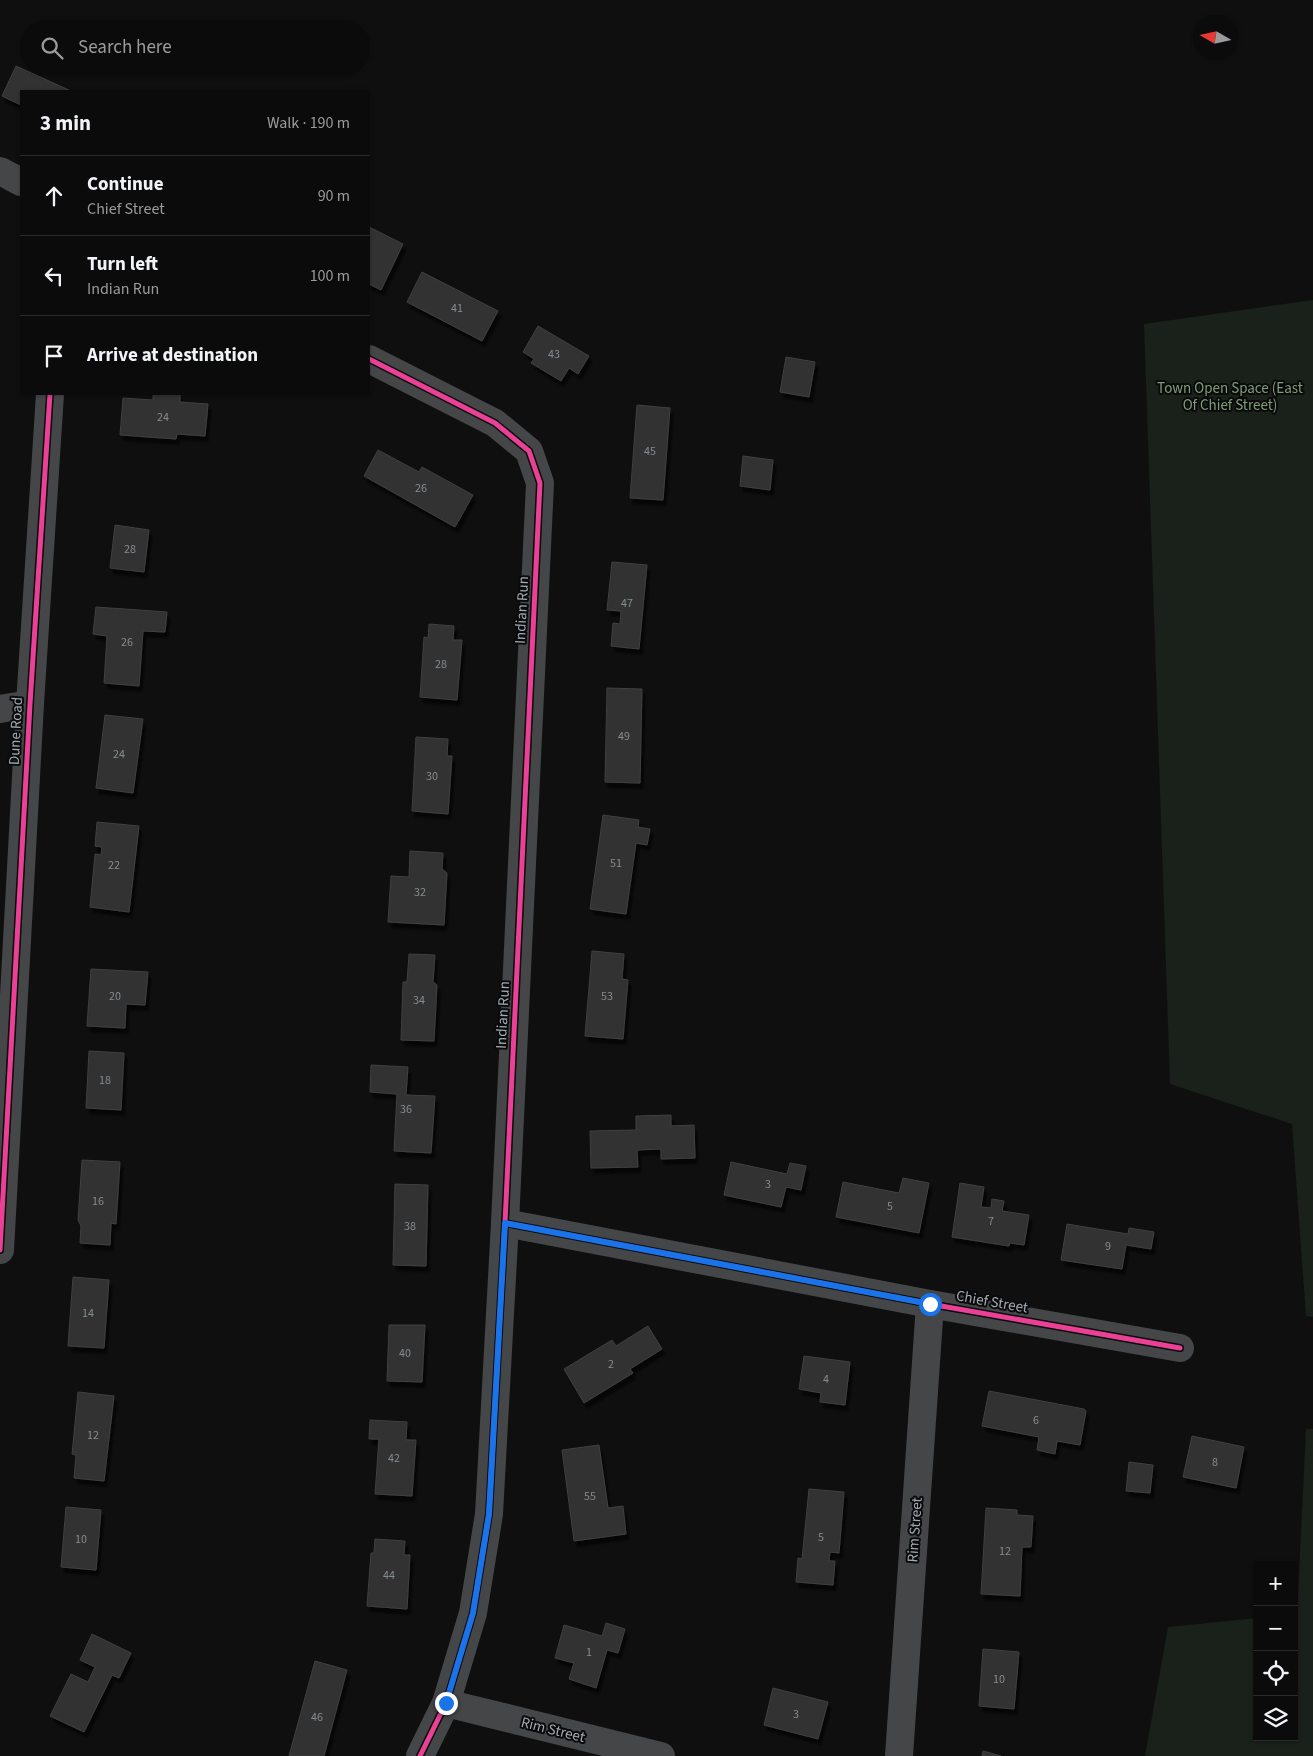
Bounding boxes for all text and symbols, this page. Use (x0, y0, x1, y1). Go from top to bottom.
north arrow (1193, 15, 1238, 60)
search box (20, 20, 370, 75)
icon: search (38, 34, 66, 62)
text: Search here (78, 34, 172, 61)
text: 3 min (40, 108, 91, 138)
text: Walk · 190 m (267, 112, 350, 134)
text: Continue (87, 171, 164, 198)
icon: ahead (40, 182, 68, 210)
text: 90 m (318, 185, 350, 207)
text: Chief Street (87, 198, 165, 220)
text: Turn left (87, 251, 158, 278)
icon: left (40, 262, 68, 290)
text: 100 m (310, 265, 350, 287)
text: Indian Run (87, 278, 159, 300)
house number: 41 (451, 300, 463, 317)
icon: arrive (40, 342, 68, 370)
text: Arrive at destination (87, 342, 258, 369)
house number: 43 (548, 346, 560, 363)
park label: Town Open Space (East Of Chief Street) (1157, 378, 1303, 416)
house number: 24 (157, 409, 169, 426)
house number: 45 (644, 443, 656, 460)
house number: 26 (415, 480, 427, 497)
house number: 28 (124, 541, 136, 558)
street label: Indian Run (510, 576, 534, 644)
house number: 47 (621, 595, 633, 612)
house number: 26 (121, 634, 133, 651)
house number: 28 (435, 656, 447, 673)
street label: Dune Road (4, 696, 28, 766)
house number: 49 (618, 728, 630, 745)
house number: 24 (113, 746, 125, 763)
house number: 30 (426, 768, 438, 785)
house number: 51 (610, 855, 622, 872)
house number: 22 (108, 857, 120, 874)
house number: 32 (414, 884, 426, 901)
street label: Indian Run (491, 981, 515, 1049)
house number: 20 (109, 988, 121, 1005)
house number: 53 (601, 988, 613, 1005)
house number: 34 (413, 992, 425, 1009)
house number: 18 (99, 1072, 111, 1089)
house number: 36 (400, 1101, 412, 1118)
house number: 3 (765, 1176, 771, 1193)
house number: 16 (92, 1193, 104, 1210)
house number: 5 (887, 1198, 893, 1215)
house number: 7 (988, 1213, 994, 1230)
house number: 38 (404, 1218, 416, 1235)
house number: 9 (1105, 1238, 1111, 1255)
street label: Chief Street (954, 1285, 1030, 1319)
route start (919, 1293, 942, 1316)
house number: 14 (82, 1305, 94, 1322)
house number: 40 (399, 1345, 411, 1362)
house number: 2 (608, 1356, 614, 1373)
house number: 4 (823, 1371, 829, 1388)
house number: 6 (1033, 1412, 1039, 1429)
house number: 12 (87, 1427, 99, 1444)
house number: 42 (388, 1450, 400, 1467)
house number: 8 (1212, 1454, 1218, 1471)
house number: 55 (584, 1488, 596, 1505)
street label: Rim Street (902, 1497, 928, 1563)
house number: 5 (818, 1529, 824, 1546)
house number: 10 (75, 1531, 87, 1548)
house number: 12 (999, 1543, 1011, 1560)
map controls (1253, 1561, 1298, 1741)
button: + (1253, 1561, 1298, 1606)
house number: 44 (383, 1567, 395, 1584)
button: − (1253, 1606, 1298, 1651)
house number: 1 (586, 1644, 592, 1661)
button: locate (1253, 1651, 1298, 1696)
house number: 10 (993, 1671, 1005, 1688)
route end (435, 1692, 458, 1715)
button: layers (1253, 1696, 1298, 1741)
house number: 3 (793, 1706, 799, 1723)
house number: 46 (311, 1709, 323, 1726)
street label: Rim Street (519, 1712, 587, 1748)

